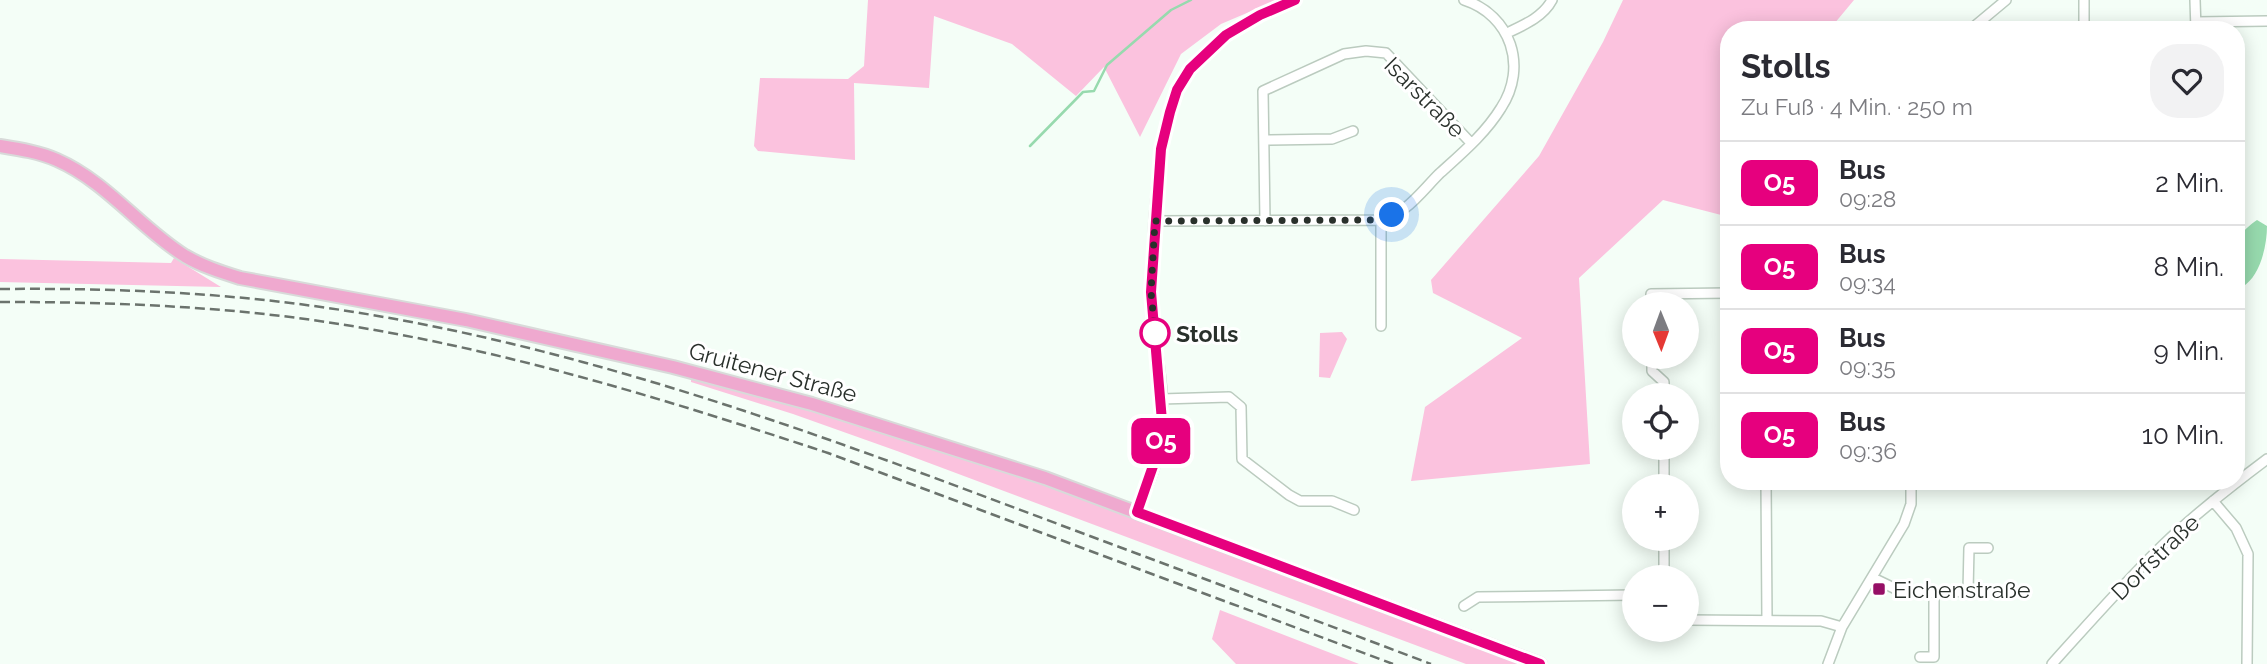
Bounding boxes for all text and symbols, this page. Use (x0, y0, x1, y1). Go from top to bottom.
button: heart (2150, 44, 2224, 118)
text: Stolls (1741, 47, 1831, 86)
street label: Isarstraße (1379, 51, 1471, 143)
text: Zu Fuß · 4 Min. · 250 m (1741, 93, 1973, 120)
text: Bus (1839, 155, 1886, 185)
text: O5 (1764, 168, 1795, 197)
text: 2 Min. (2155, 168, 2224, 198)
text: 09:28 (1839, 185, 1897, 212)
your location (1374, 197, 1409, 232)
text: Bus (1839, 239, 1886, 269)
text: O5 (1764, 252, 1795, 281)
text: 8 Min. (2153, 252, 2224, 282)
text: 09:34 (1839, 269, 1896, 296)
north arrow (1622, 292, 1699, 369)
map controls (1622, 292, 1699, 642)
marker: Stolls (1140, 318, 1170, 348)
place label: Stolls (1176, 320, 1238, 347)
text: Bus (1839, 323, 1886, 353)
text: O5 (1764, 336, 1795, 365)
text: 9 Min. (2154, 336, 2224, 366)
street label: Gruitener Straße (686, 337, 860, 407)
text: 09:35 (1839, 353, 1896, 380)
button: locate (1622, 383, 1699, 460)
text: Bus (1839, 407, 1886, 437)
line badge: O5 (1130, 418, 1192, 464)
text: O5 (1764, 420, 1795, 449)
text: 10 Min. (2142, 420, 2224, 450)
text: O5 (1145, 426, 1177, 455)
text: 09:36 (1839, 437, 1897, 464)
button: + (1622, 474, 1699, 551)
street label: Dorfstraße (2106, 509, 2204, 605)
button: − (1622, 565, 1699, 642)
place label: Eichenstraße (1893, 576, 2031, 603)
marker: Eichenstraße (1871, 581, 1887, 597)

